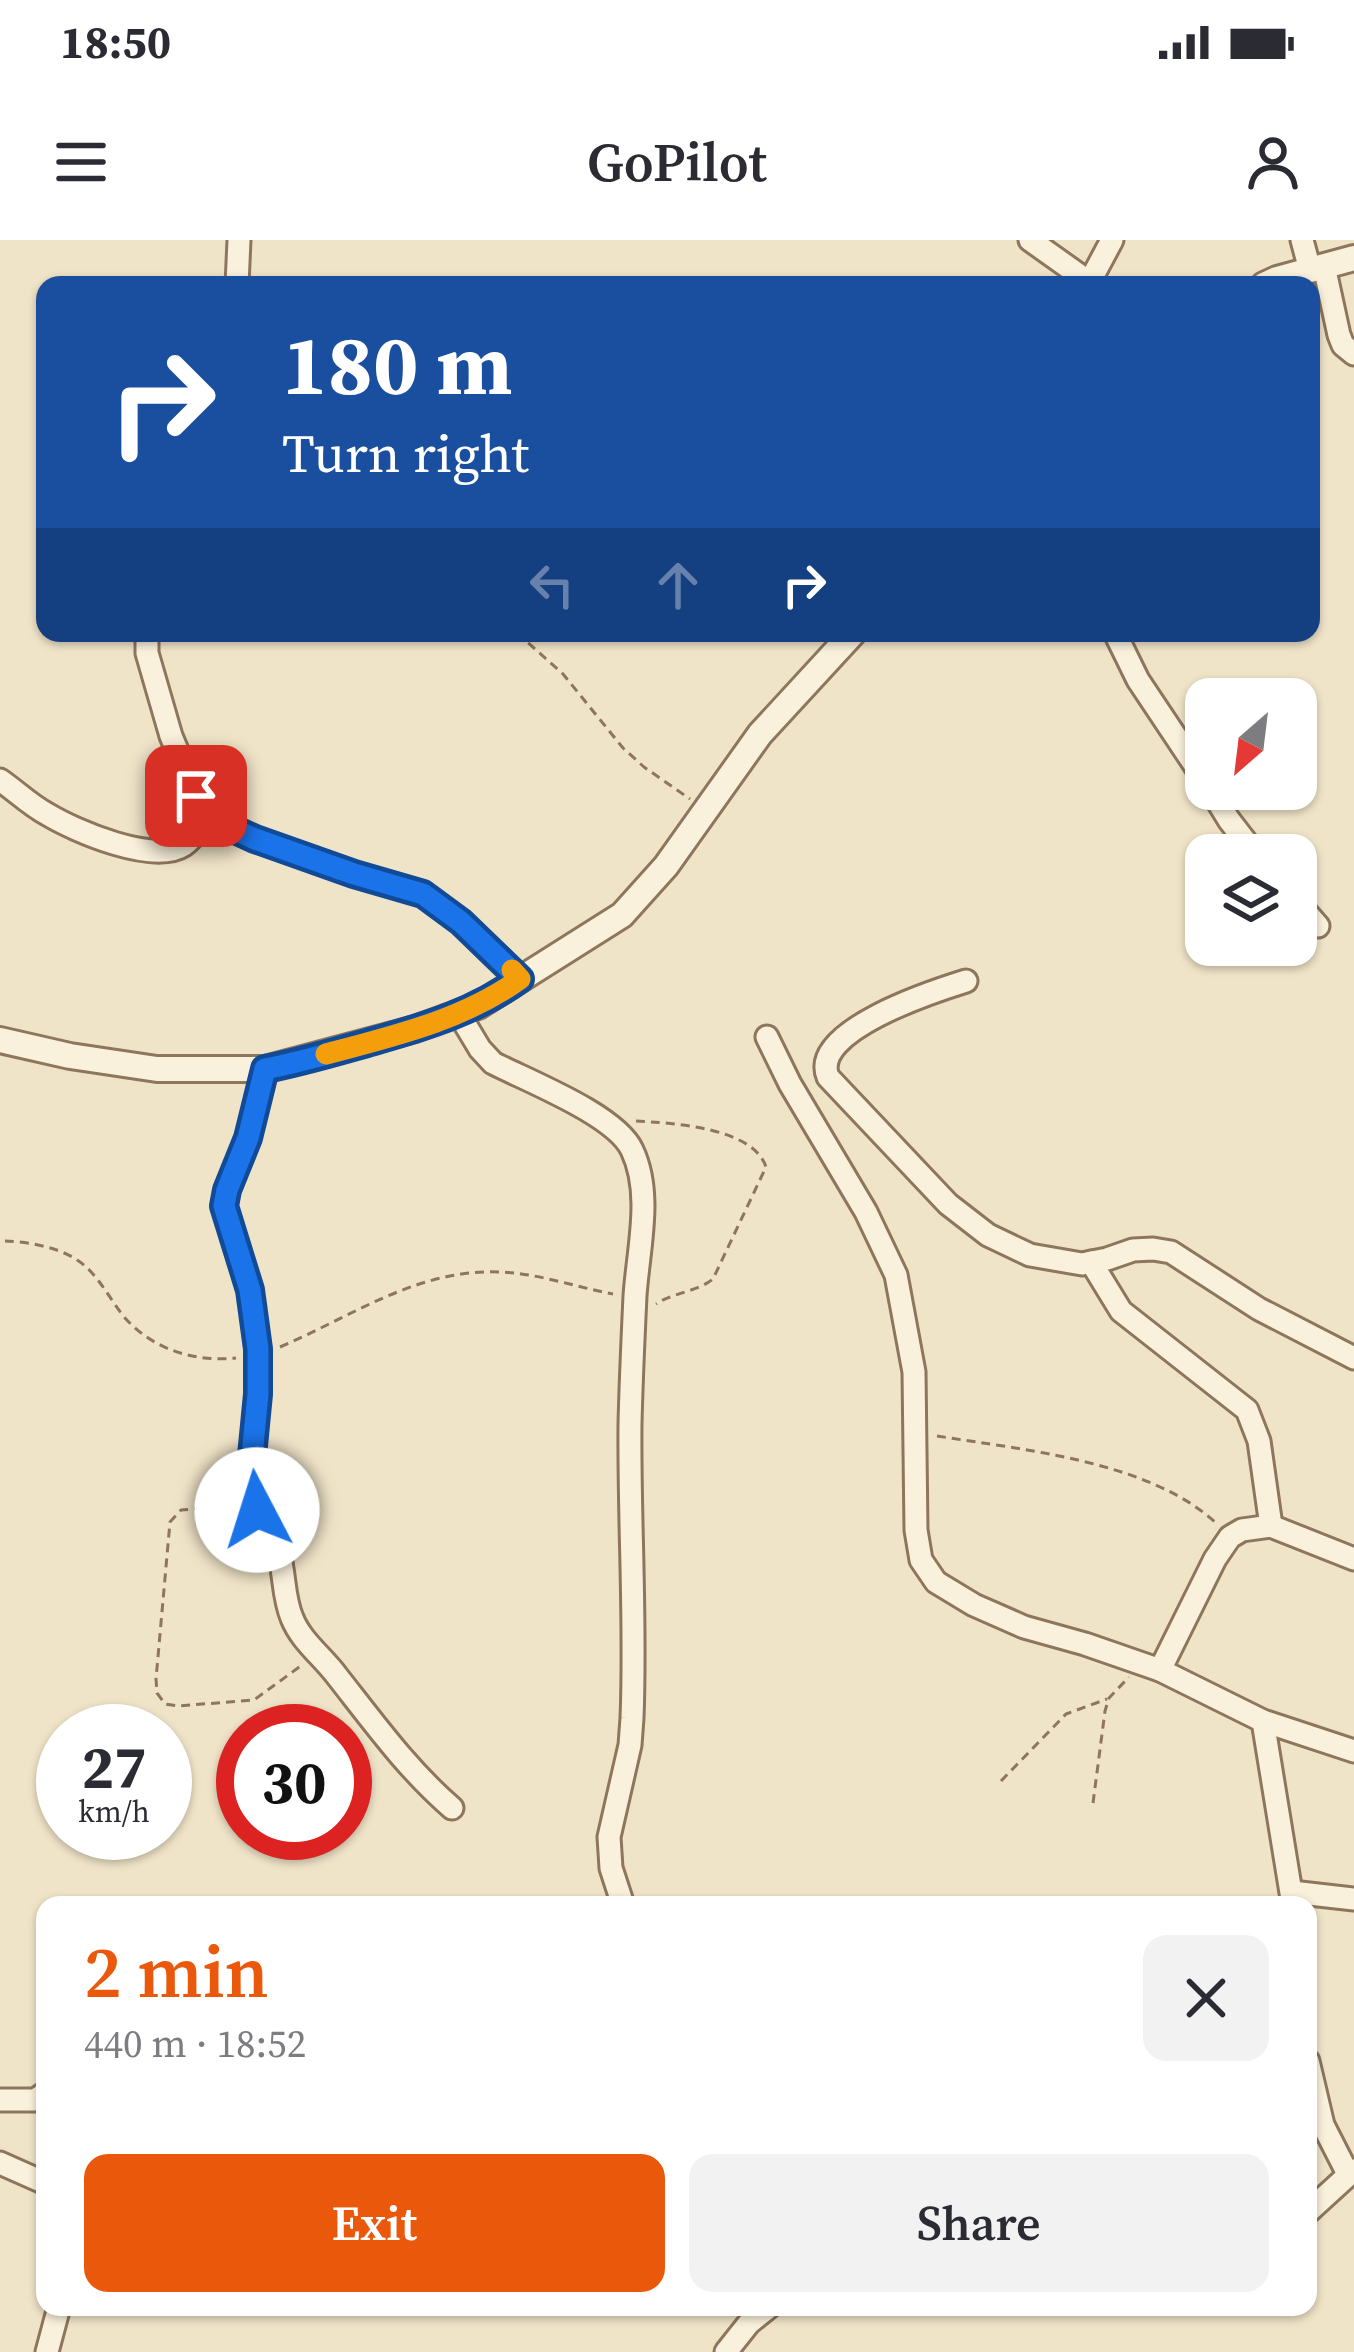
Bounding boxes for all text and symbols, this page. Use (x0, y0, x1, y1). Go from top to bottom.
text: 18:50 (60, 11, 171, 73)
text: GoPilot (587, 125, 767, 199)
icon: menu (48, 129, 114, 195)
icon: person (1240, 129, 1306, 195)
text: 180 m (282, 307, 513, 422)
icon: right (84, 324, 240, 480)
text: Turn right (282, 416, 529, 490)
icon: left (519, 552, 585, 618)
icon: ahead (645, 552, 711, 618)
icon: right (771, 552, 837, 618)
north arrow (1185, 678, 1317, 810)
map controls (1185, 678, 1317, 966)
pin (145, 745, 247, 847)
icon: arrive (163, 763, 229, 829)
button: layers (1185, 834, 1317, 966)
position arrow (194, 1447, 320, 1573)
speed limit sign: 30 (216, 1704, 372, 1860)
text: 27 (81, 1726, 147, 1808)
text: km/h (78, 1791, 150, 1832)
text: 2 min (84, 1922, 269, 2021)
button: close (1143, 1935, 1269, 2061)
text: 440 m · 18:52 (84, 2017, 306, 2070)
button: Exit (84, 2154, 665, 2292)
button: Share (689, 2154, 1269, 2292)

